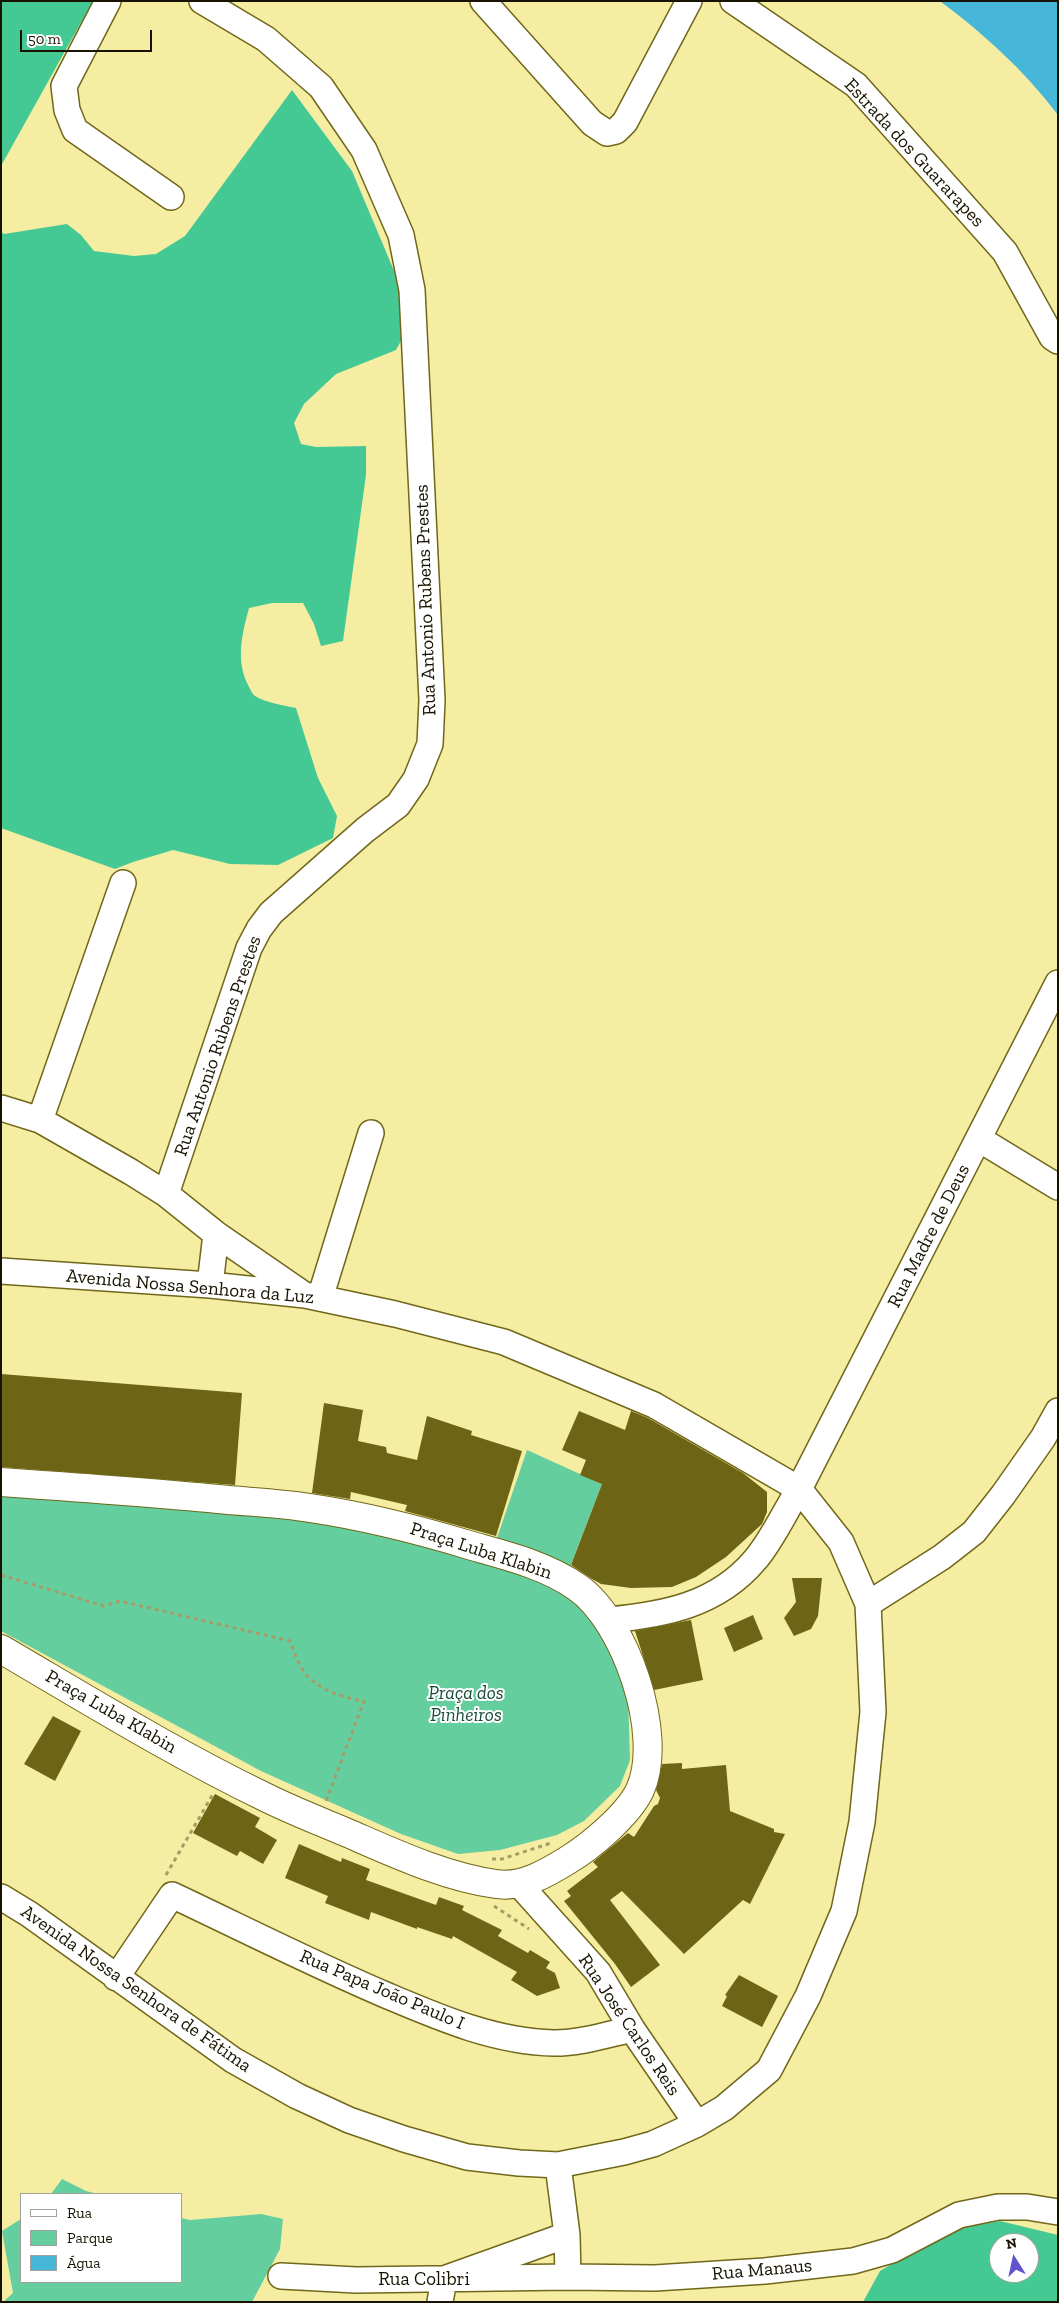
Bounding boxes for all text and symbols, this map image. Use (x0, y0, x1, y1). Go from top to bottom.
scale bar (22, 20, 155, 52)
text: 50 m (28, 30, 61, 48)
street label: Estrada dos Guararapes (839, 74, 989, 232)
street label: Rua Antonio Rubens Prestes (411, 484, 441, 716)
street label: Rua Antonio Rubens Prestes (170, 933, 266, 1159)
street label: Rua Madre de Deus (883, 1160, 975, 1312)
street label: Avenida Nossa Senhora da Luz (65, 1265, 315, 1309)
street label: Praça Luba Klabin (407, 1517, 555, 1585)
street label: Praça Luba Klabin (41, 1665, 181, 1759)
park label: Praça dos Pinheiros (428, 1683, 504, 1727)
street label: Avenida Nossa Senhora de Fátima (16, 1900, 256, 2078)
street label: Rua Papa João Paulo I (296, 1945, 468, 2035)
street label: Rua José Carlos Reis (573, 1950, 685, 2100)
legend (20, 2193, 182, 2283)
text: Rua (67, 2204, 92, 2222)
text: Parque (67, 2229, 113, 2247)
north arrow (989, 2233, 1039, 2283)
text: N (1005, 2234, 1018, 2253)
text: Água (67, 2254, 100, 2272)
street label: Rua Manaus (711, 2254, 813, 2286)
street label: Rua Colibri (378, 2269, 470, 2291)

